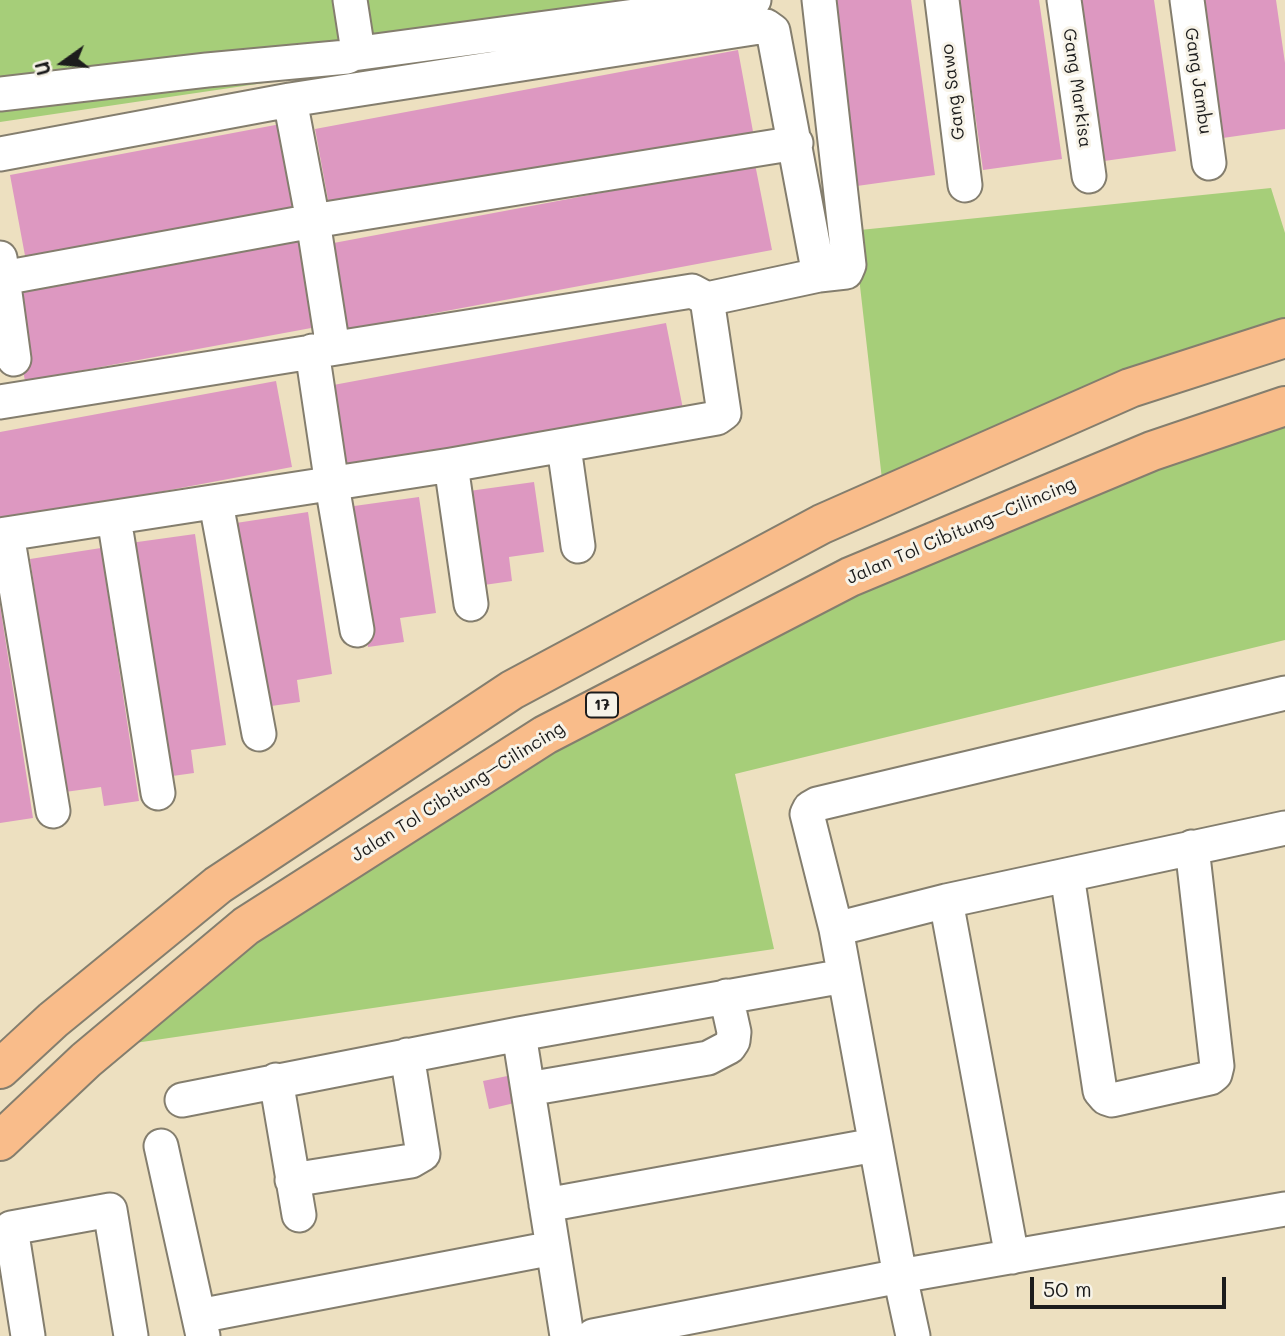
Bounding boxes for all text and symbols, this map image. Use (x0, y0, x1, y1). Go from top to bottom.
street label: Gang Jambu (1180, 26, 1216, 136)
street label: Gang Markisa (1058, 27, 1096, 149)
north arrow (28, 28, 98, 98)
street label: Gang Sawo (936, 43, 970, 141)
text: U (28, 59, 56, 78)
street label: Jalan Tol Cibitung–Cilincing (843, 473, 1079, 589)
road number: 17 (586, 692, 618, 718)
street label: Jalan Tol Cibitung–Cilincing (348, 717, 568, 867)
scale bar (1033, 1262, 1229, 1306)
text: 50 m (1043, 1275, 1092, 1302)

